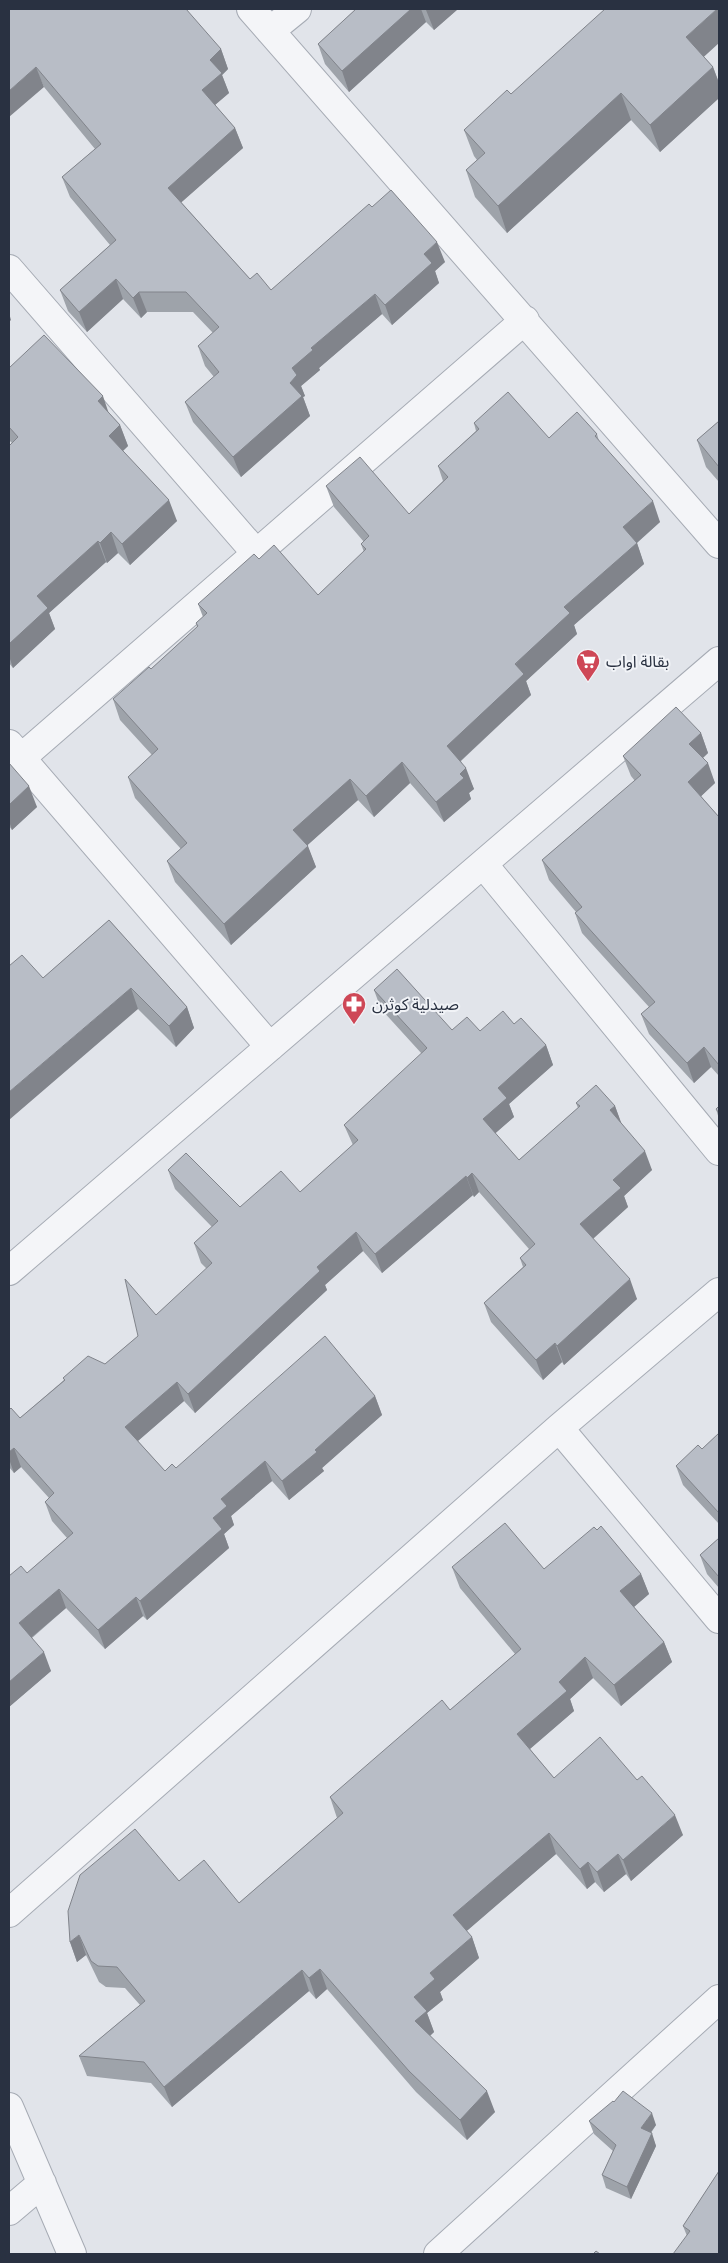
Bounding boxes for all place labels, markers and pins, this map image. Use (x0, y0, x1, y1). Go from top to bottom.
supermarket icon: بقالة اواب (575, 648, 601, 682)
place label: بقالة اواب (606, 651, 669, 671)
pharmacy icon: صيدلية كوثرن (341, 991, 367, 1025)
place label: صيدلية كوثرن (372, 994, 459, 1014)

